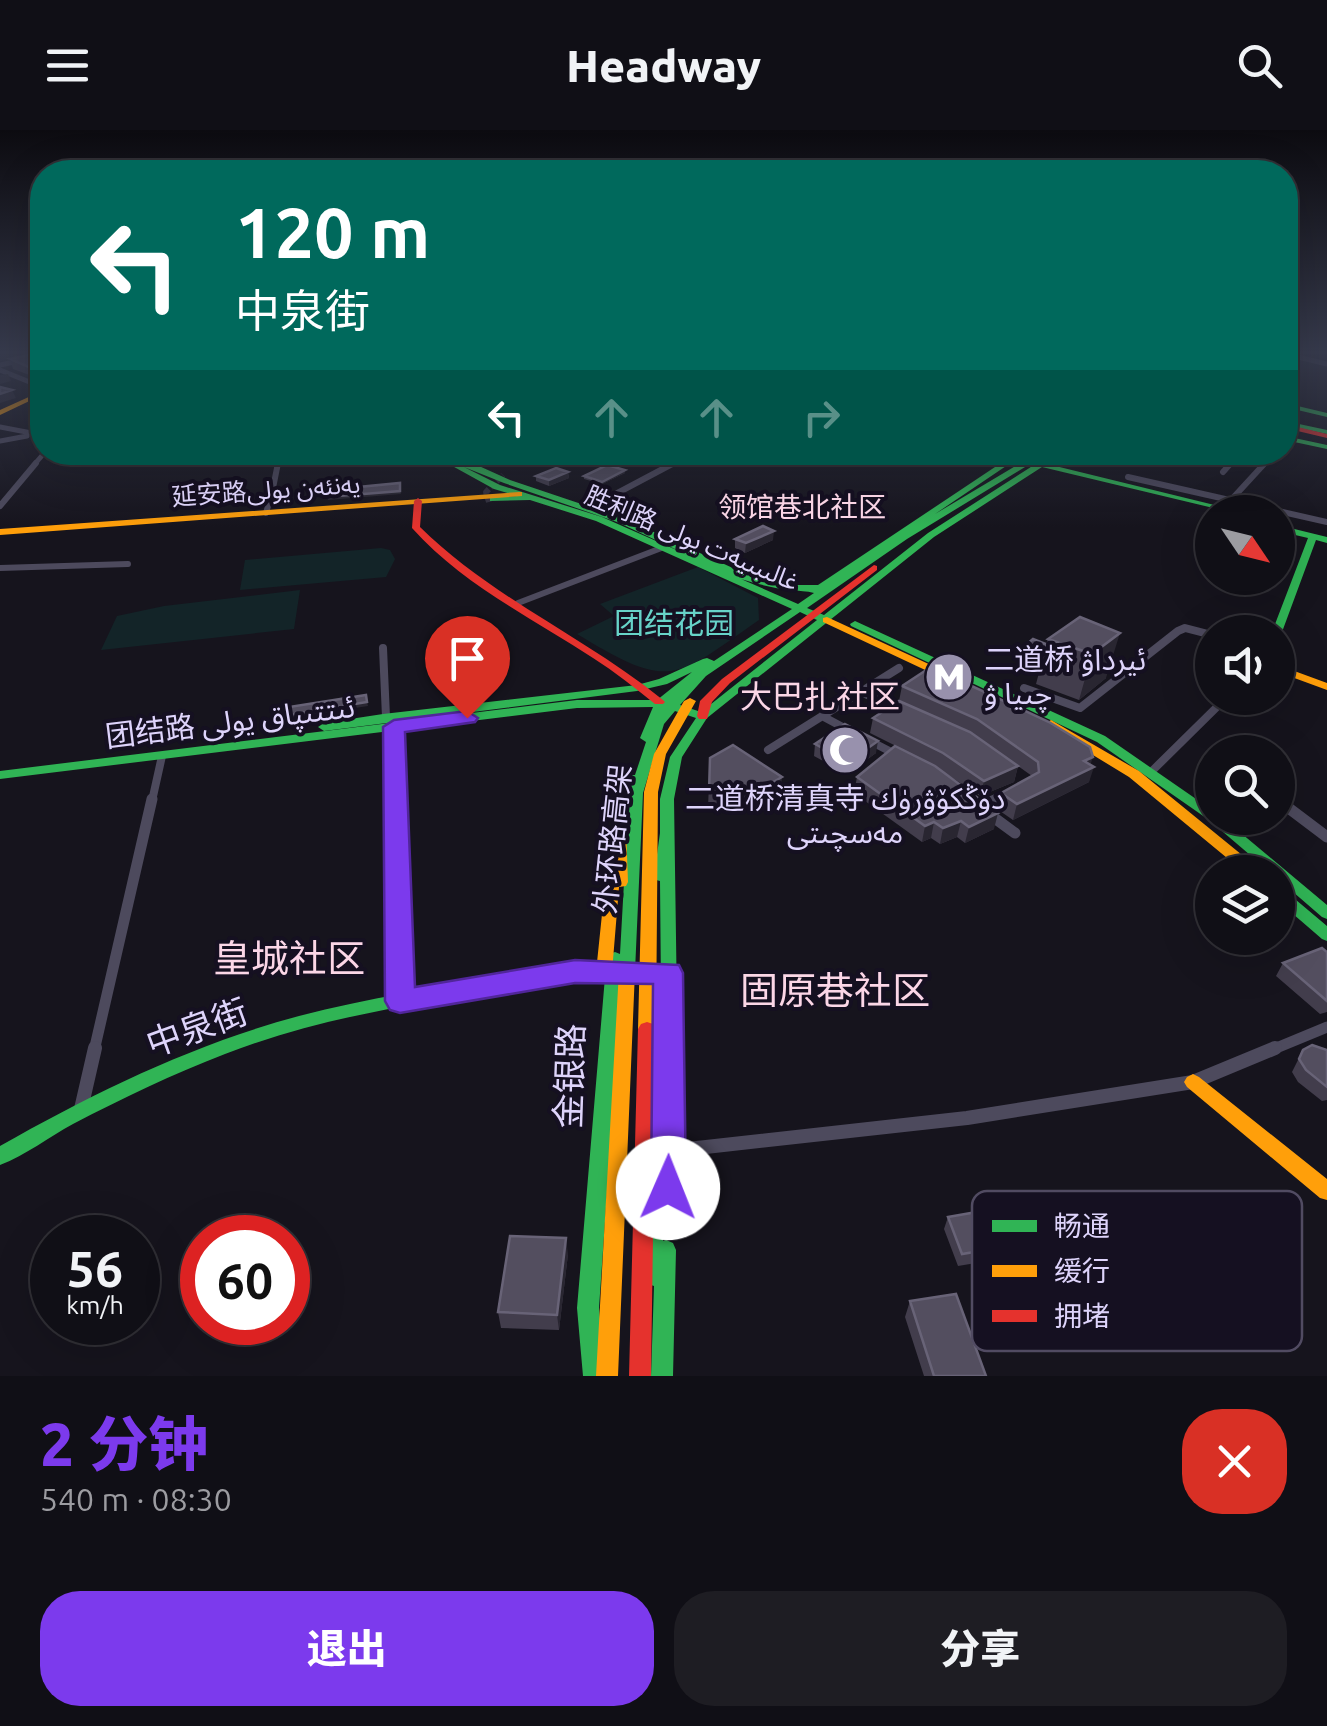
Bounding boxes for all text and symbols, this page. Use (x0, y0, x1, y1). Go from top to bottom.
icon: menu (40, 38, 95, 93)
icon: search (1232, 38, 1287, 93)
text: Headway (566, 40, 761, 91)
text: 120 m (235, 193, 430, 271)
icon: left (70, 200, 200, 330)
text: 中泉街 (235, 285, 370, 336)
icon: left (479, 390, 534, 445)
icon: ahead (584, 390, 639, 445)
icon: ahead (689, 390, 744, 445)
icon: right (794, 390, 849, 445)
street label: 延安路يەنئەن يولى (171, 469, 361, 512)
street label: 胜利路 غالىبىيەت يولى (581, 480, 803, 597)
district label: 领馆巷北社区 (718, 491, 886, 522)
north arrow (1195, 495, 1295, 595)
map controls (1195, 495, 1295, 955)
park label: 团结花园 (614, 606, 734, 640)
button: sound (1195, 615, 1295, 715)
pin (425, 616, 510, 719)
icon: arrive (440, 631, 495, 686)
place label: 二道桥 ئيرداۋ چىيا ۋ (984, 642, 1146, 713)
metro station icon: 二道桥 ئيرداۋ چىيا ۋ (923, 651, 975, 703)
district label: 大巴扎社区 (740, 678, 900, 714)
street label: 团结路 ئىتتىپاق يولى (103, 689, 357, 756)
mosque icon: 二道桥清真寺 دۆڭكۆۋرۈك مەسچىتى (819, 724, 871, 776)
button: search (1195, 735, 1295, 835)
street label: 外环路高架 (587, 763, 637, 915)
place label: 二道桥清真寺 دۆڭكۆۋرۈك مەسچىتى (685, 781, 1005, 852)
button: layers (1195, 855, 1295, 955)
district label: 皇城社区 (213, 937, 365, 979)
district label: 固原巷社区 (740, 969, 930, 1011)
street label: 中泉街 (140, 990, 253, 1064)
street label: 金银路 (547, 1023, 591, 1129)
position arrow (616, 1136, 720, 1240)
legend (972, 1191, 1302, 1351)
text: 畅通 (1054, 1210, 1110, 1241)
speed limit sign: 60 (180, 1215, 310, 1345)
text: 56 (67, 1240, 123, 1296)
text: 缓行 (1054, 1255, 1110, 1286)
text: km/h (66, 1291, 124, 1319)
text: 拥堵 (1054, 1300, 1110, 1331)
button: close (1182, 1409, 1287, 1514)
text: 2 分钟 (40, 1410, 208, 1477)
text: 540 m · 08:30 (40, 1481, 232, 1517)
button: 退出 (40, 1591, 654, 1706)
button: 分享 (674, 1591, 1287, 1706)

